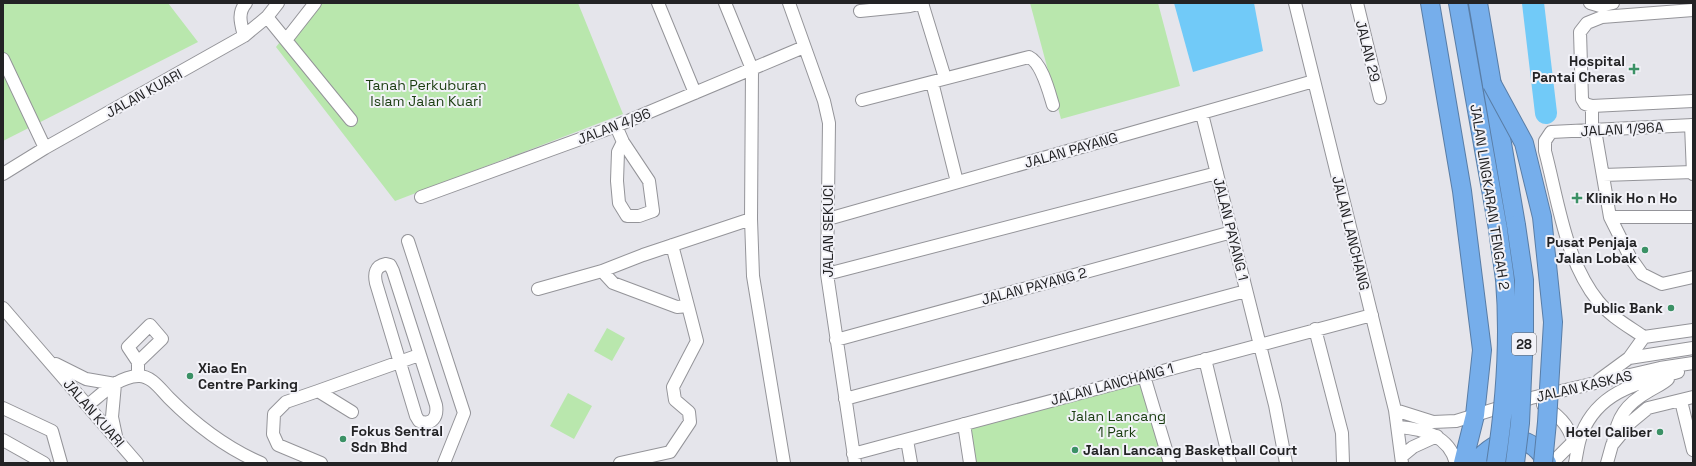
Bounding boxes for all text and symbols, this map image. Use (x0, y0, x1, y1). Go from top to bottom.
street label: JALAN 29 (1352, 18, 1384, 84)
place label: Hospital Pantai Cheras (1532, 52, 1625, 86)
marker: Hospital Pantai Cheras (1628, 63, 1640, 75)
street label: JALAN KUARI (103, 65, 185, 121)
park label: Tanah Perkuburan Islam Jalan Kuari (366, 76, 486, 110)
street label: JALAN LINGKARAN TENGAH 2 (1466, 103, 1514, 291)
street label: JALAN 4/96 (575, 104, 653, 148)
street label: JALAN 1/96A (1580, 118, 1664, 140)
street label: JALAN PAYANG (1022, 128, 1120, 172)
street label: JALAN LANCHANG (1328, 174, 1374, 292)
street label: JALAN PAYANG 1 (1209, 176, 1253, 282)
street label: JALAN SEKUCI (819, 185, 837, 277)
place label: Klinik Ho n Ho (1586, 189, 1677, 207)
marker: Klinik Ho n Ho (1571, 192, 1583, 204)
place label: Pusat Penjaja Jalan Lobak (1546, 233, 1637, 267)
marker: Pusat Penjaja Jalan Lobak (1640, 245, 1650, 255)
street label: JALAN PAYANG 2 (979, 263, 1089, 309)
place label: Public Bank (1584, 299, 1663, 317)
marker: Public Bank (1666, 303, 1676, 313)
road number: 28 (1512, 333, 1536, 355)
place label: Xiao En Centre Parking (198, 359, 298, 393)
street label: JALAN LANCHANG 1 (1048, 359, 1176, 409)
street label: JALAN KASKAS (1534, 366, 1634, 406)
marker: Xiao En Centre Parking (185, 371, 195, 381)
street label: JALAN KUARI (59, 375, 129, 451)
park label: Jalan Lancang 1 Park (1068, 407, 1166, 441)
place label: Fokus Sentral Sdn Bhd (351, 422, 443, 456)
place label: Hotel Caliber (1566, 423, 1652, 441)
marker: Hotel Caliber (1655, 427, 1665, 437)
marker: Fokus Sentral Sdn Bhd (338, 434, 348, 444)
place label: Jalan Lancang Basketball Court (1083, 441, 1297, 459)
marker: Jalan Lancang Basketball Court (1070, 445, 1080, 455)

